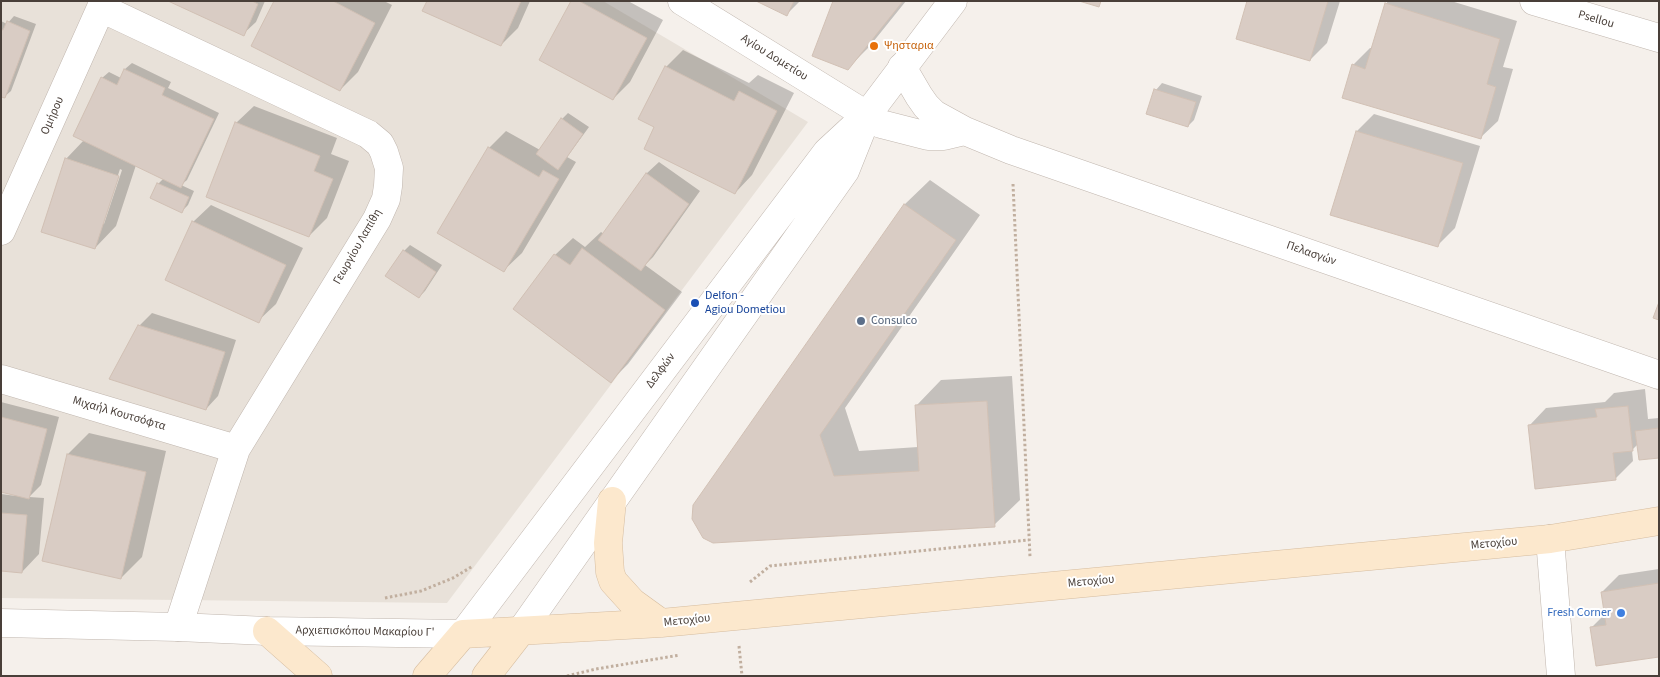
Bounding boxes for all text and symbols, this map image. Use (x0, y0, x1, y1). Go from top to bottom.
street label: Psellou (1576, 8, 1616, 32)
street label: Αγίου Δομετίου (738, 32, 810, 84)
place label: Ψησταρια (884, 39, 934, 53)
marker: Ψησταρια (868, 40, 880, 52)
street label: Ομήρου (38, 95, 68, 137)
street label: Γεωργίου Λαπίθη (331, 207, 385, 287)
street label: Πελασγών (1284, 239, 1338, 269)
place label: Delfon - Agiou Dometiou (705, 289, 786, 317)
marker: Delfon - Agiou Dometiou (689, 297, 701, 309)
place label: Consulco (871, 314, 917, 328)
marker: Consulco (855, 315, 867, 327)
street label: Δελφών (643, 351, 679, 391)
street label: Μιχαήλ Κουτσόφτα (71, 394, 167, 434)
street label: Μετοχίου (1470, 535, 1518, 553)
street label: Μετοχίου (1067, 573, 1115, 591)
place label: Fresh Corner (1547, 606, 1611, 620)
marker: Fresh Corner (1615, 607, 1627, 619)
street label: Μετοχίου (663, 611, 711, 631)
street label: Αρχιεπισκόπου Μακαρίου Γ' (295, 624, 435, 640)

